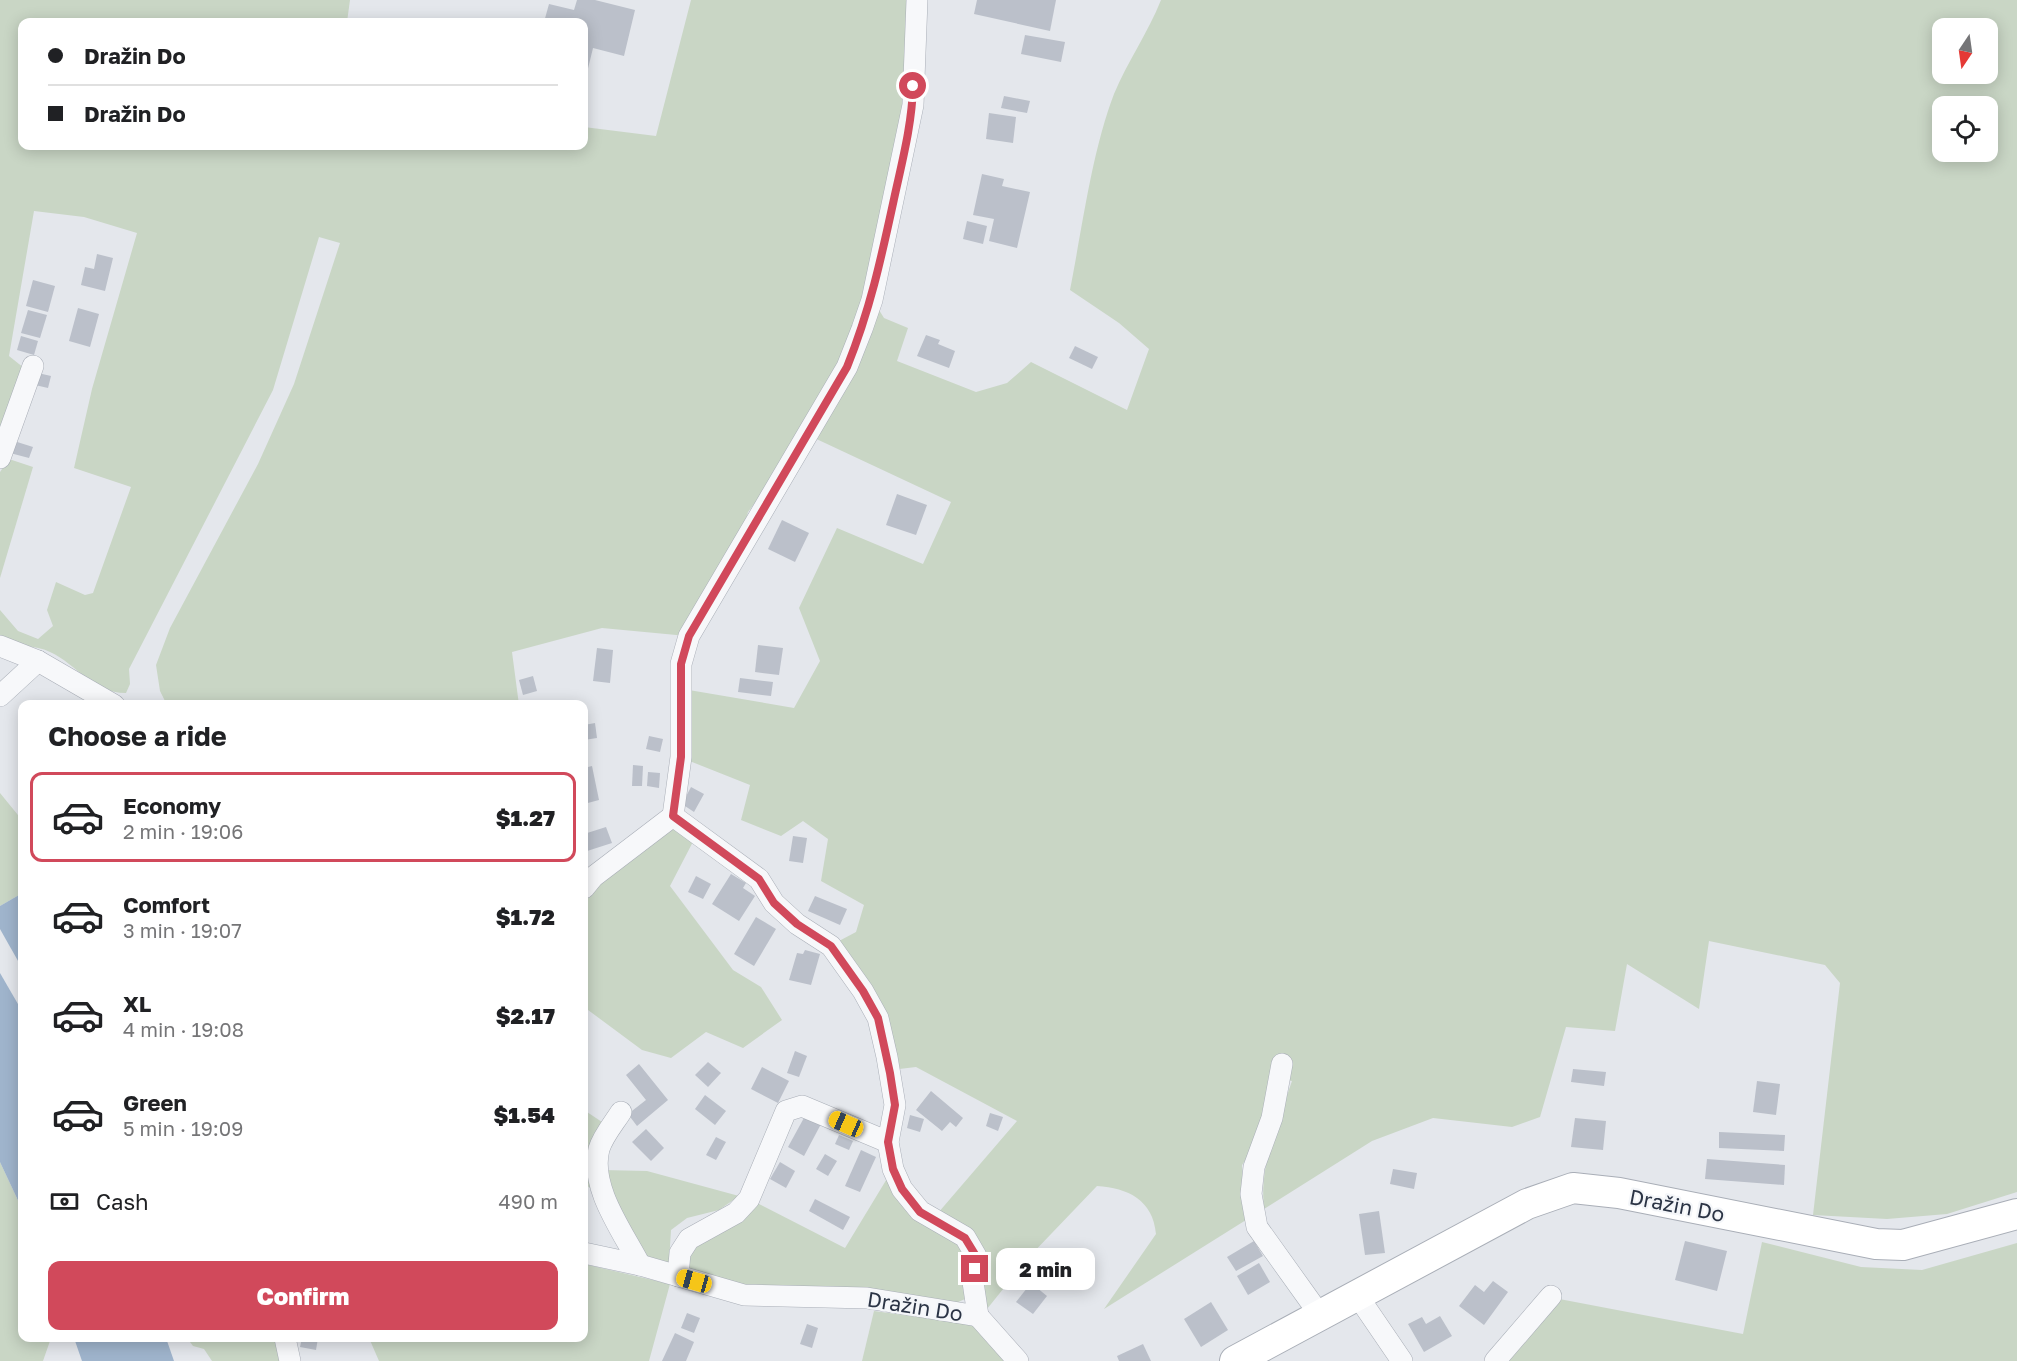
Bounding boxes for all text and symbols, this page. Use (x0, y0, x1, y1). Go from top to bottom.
north arrow (1932, 18, 1998, 84)
map controls (1932, 18, 1998, 162)
text: Dražin Do (84, 42, 186, 69)
route start (899, 72, 926, 99)
button: locate (1932, 96, 1998, 162)
text: Dražin Do (84, 100, 186, 127)
text: Choose a ride (48, 720, 227, 752)
icon: car (51, 790, 105, 844)
text: Economy (123, 792, 221, 819)
text: $1.27 (496, 804, 555, 831)
text: 2 min · 19:06 (123, 819, 243, 843)
icon: car (51, 889, 105, 943)
text: Comfort (123, 891, 210, 918)
text: $1.72 (496, 903, 555, 930)
text: 3 min · 19:07 (123, 918, 242, 942)
icon: car (51, 988, 105, 1042)
text: XL (123, 990, 151, 1017)
text: $2.17 (496, 1002, 555, 1029)
text: 4 min · 19:08 (123, 1017, 244, 1041)
icon: car (51, 1087, 105, 1141)
text: Green (123, 1089, 187, 1116)
text: $1.54 (494, 1101, 555, 1128)
car (826, 1108, 866, 1140)
text: 5 min · 19:09 (123, 1116, 243, 1140)
street label: Dražin Do (1627, 1183, 1727, 1227)
icon: cash (48, 1185, 81, 1218)
text: Cash (96, 1188, 149, 1215)
text: 490 m (499, 1189, 558, 1213)
callout: 2 min (996, 1248, 1095, 1290)
route end (961, 1255, 988, 1282)
text: 2 min (1019, 1257, 1072, 1281)
button: Confirm (48, 1261, 558, 1330)
car (674, 1267, 714, 1295)
street label: Dražin Do (865, 1286, 965, 1326)

